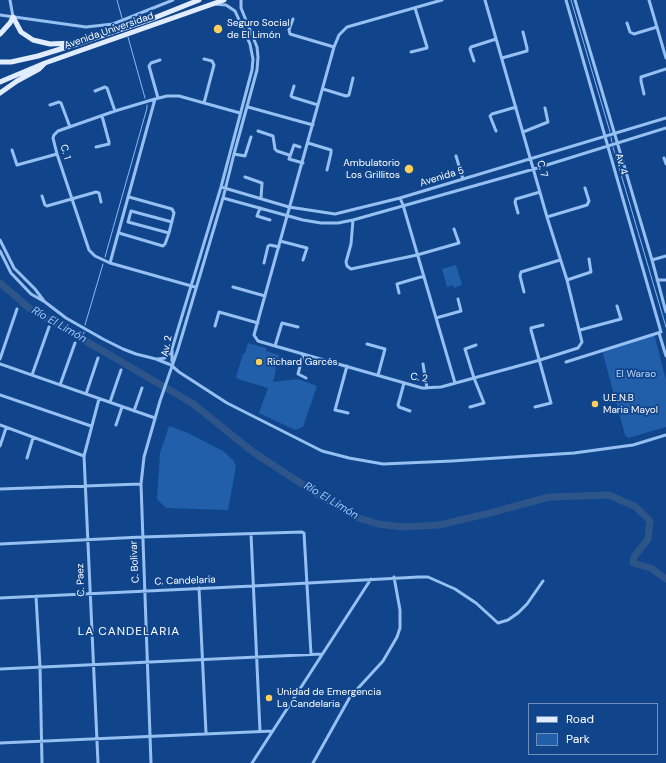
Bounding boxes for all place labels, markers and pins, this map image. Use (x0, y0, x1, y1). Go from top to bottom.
place label: Seguro Social de El Limón (227, 17, 289, 40)
marker: Seguro Social de El Limón (212, 23, 224, 35)
place label: Ambulatorio Los Grillitos (343, 157, 400, 180)
marker: Ambulatorio Los Grillitos (403, 163, 415, 175)
place label: Richard Garcés (267, 356, 338, 368)
marker: Richard Garcés (254, 357, 264, 367)
place label: U.E.N.B Maria Mayol (603, 392, 658, 416)
marker: U.E.N.B Maria Mayol (590, 399, 600, 409)
place label: Unidad de Emergencia La Candelaria (277, 686, 381, 710)
marker: Unidad de Emergencia La Candelaria (264, 693, 274, 703)

